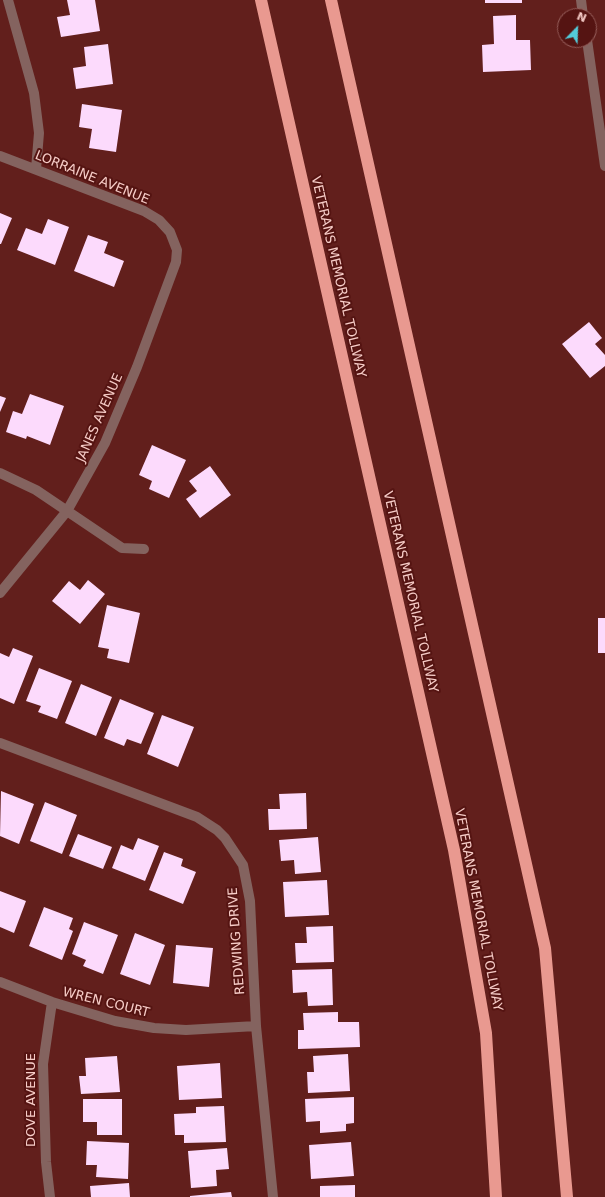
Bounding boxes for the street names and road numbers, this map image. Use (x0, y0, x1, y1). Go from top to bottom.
street label: LORRAINE AVENUE (33, 148, 151, 208)
street label: VETERANS MEMORIAL TOLLWAY (307, 175, 369, 379)
street label: JANES AVENUE (73, 371, 127, 465)
street label: VETERANS MEMORIAL TOLLWAY (379, 490, 441, 694)
street label: VETERANS MEMORIAL TOLLWAY (451, 807, 505, 1013)
street label: REDWING DRIVE (225, 887, 249, 995)
street label: WREN COURT (61, 985, 151, 1021)
street label: DOVE AVENUE (24, 1053, 40, 1147)

